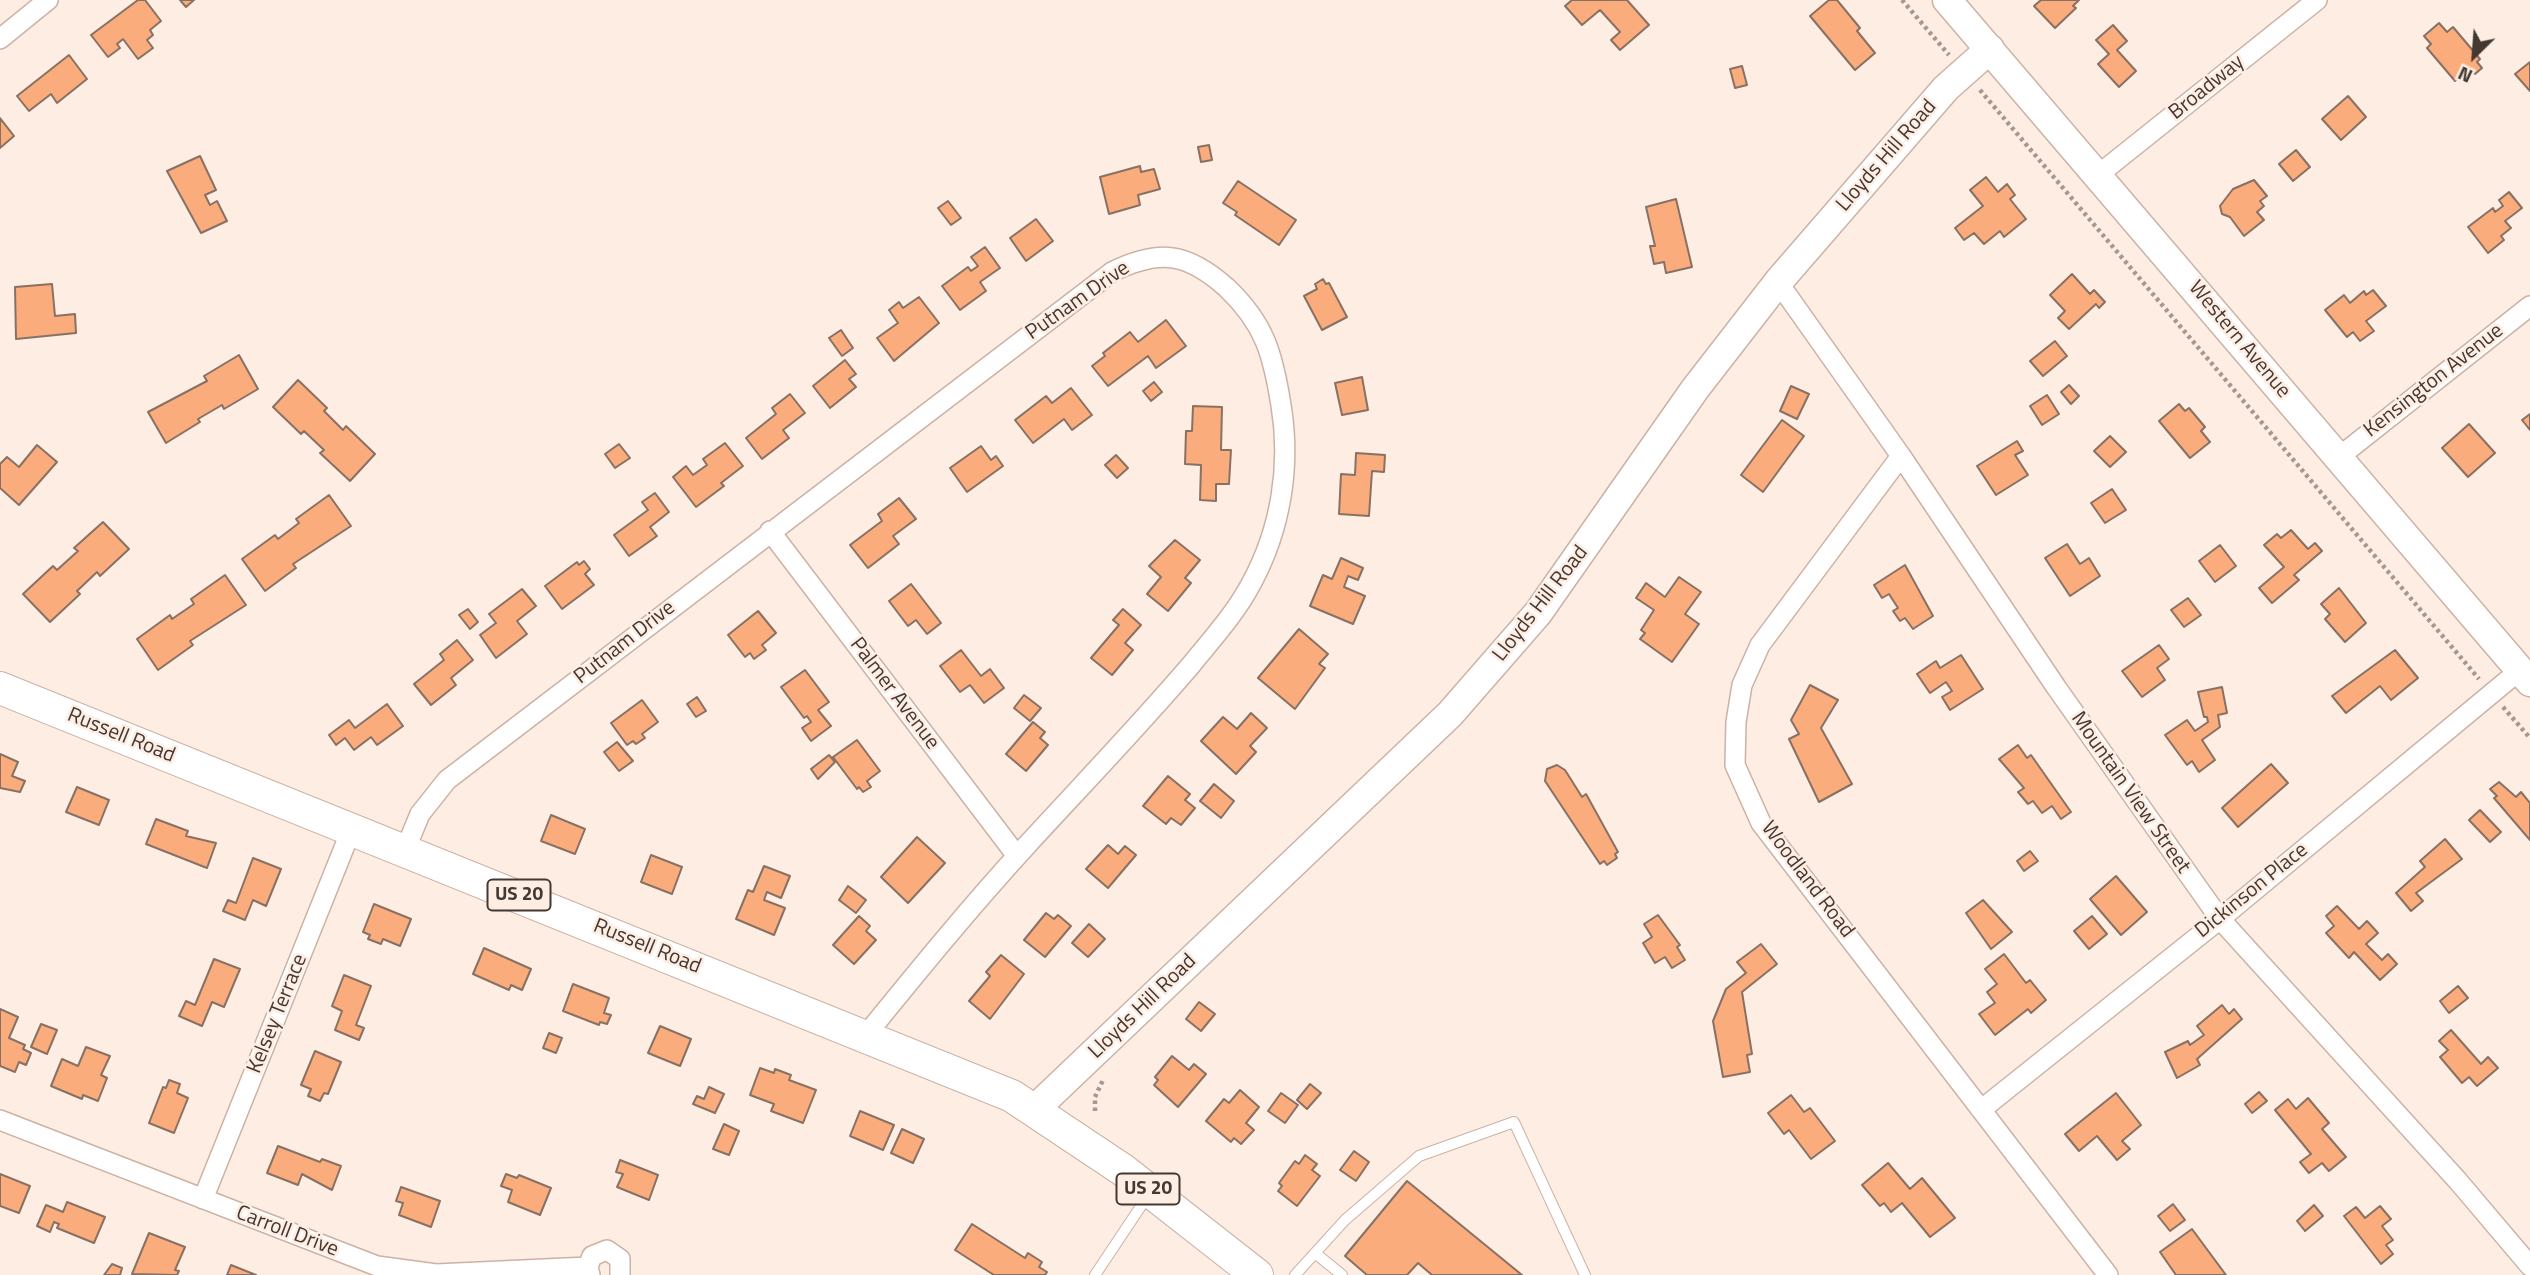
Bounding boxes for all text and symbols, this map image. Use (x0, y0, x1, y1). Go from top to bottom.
north arrow (2439, 21, 2509, 91)
street label: Broadway (2164, 50, 2250, 126)
text: N (2453, 60, 2477, 91)
street label: Lloyds Hill Road (1832, 95, 1942, 217)
street label: Putnam Drive (1021, 256, 1135, 346)
street label: Western Avenue (2183, 276, 2295, 404)
street label: Kensington Avenue (2359, 319, 2509, 443)
street label: Lloyds Hill Road (1488, 541, 1594, 667)
street label: Putnam Drive (570, 596, 680, 690)
street label: Palmer Avenue (844, 633, 944, 755)
street label: Russell Road (63, 703, 179, 769)
street label: Mountain View Street (2065, 707, 2195, 879)
street label: Woodland Road (1755, 817, 1859, 943)
street label: Dickinson Place (2191, 838, 2313, 944)
road number: US 20 (488, 880, 550, 911)
street label: Russell Road (589, 914, 705, 980)
street label: Lloyds Hill Road (1084, 949, 1202, 1065)
street label: Kelsey Terrace (243, 951, 313, 1077)
road number: US 20 (1116, 1174, 1180, 1204)
street label: Carroll Drive (232, 1201, 342, 1263)

